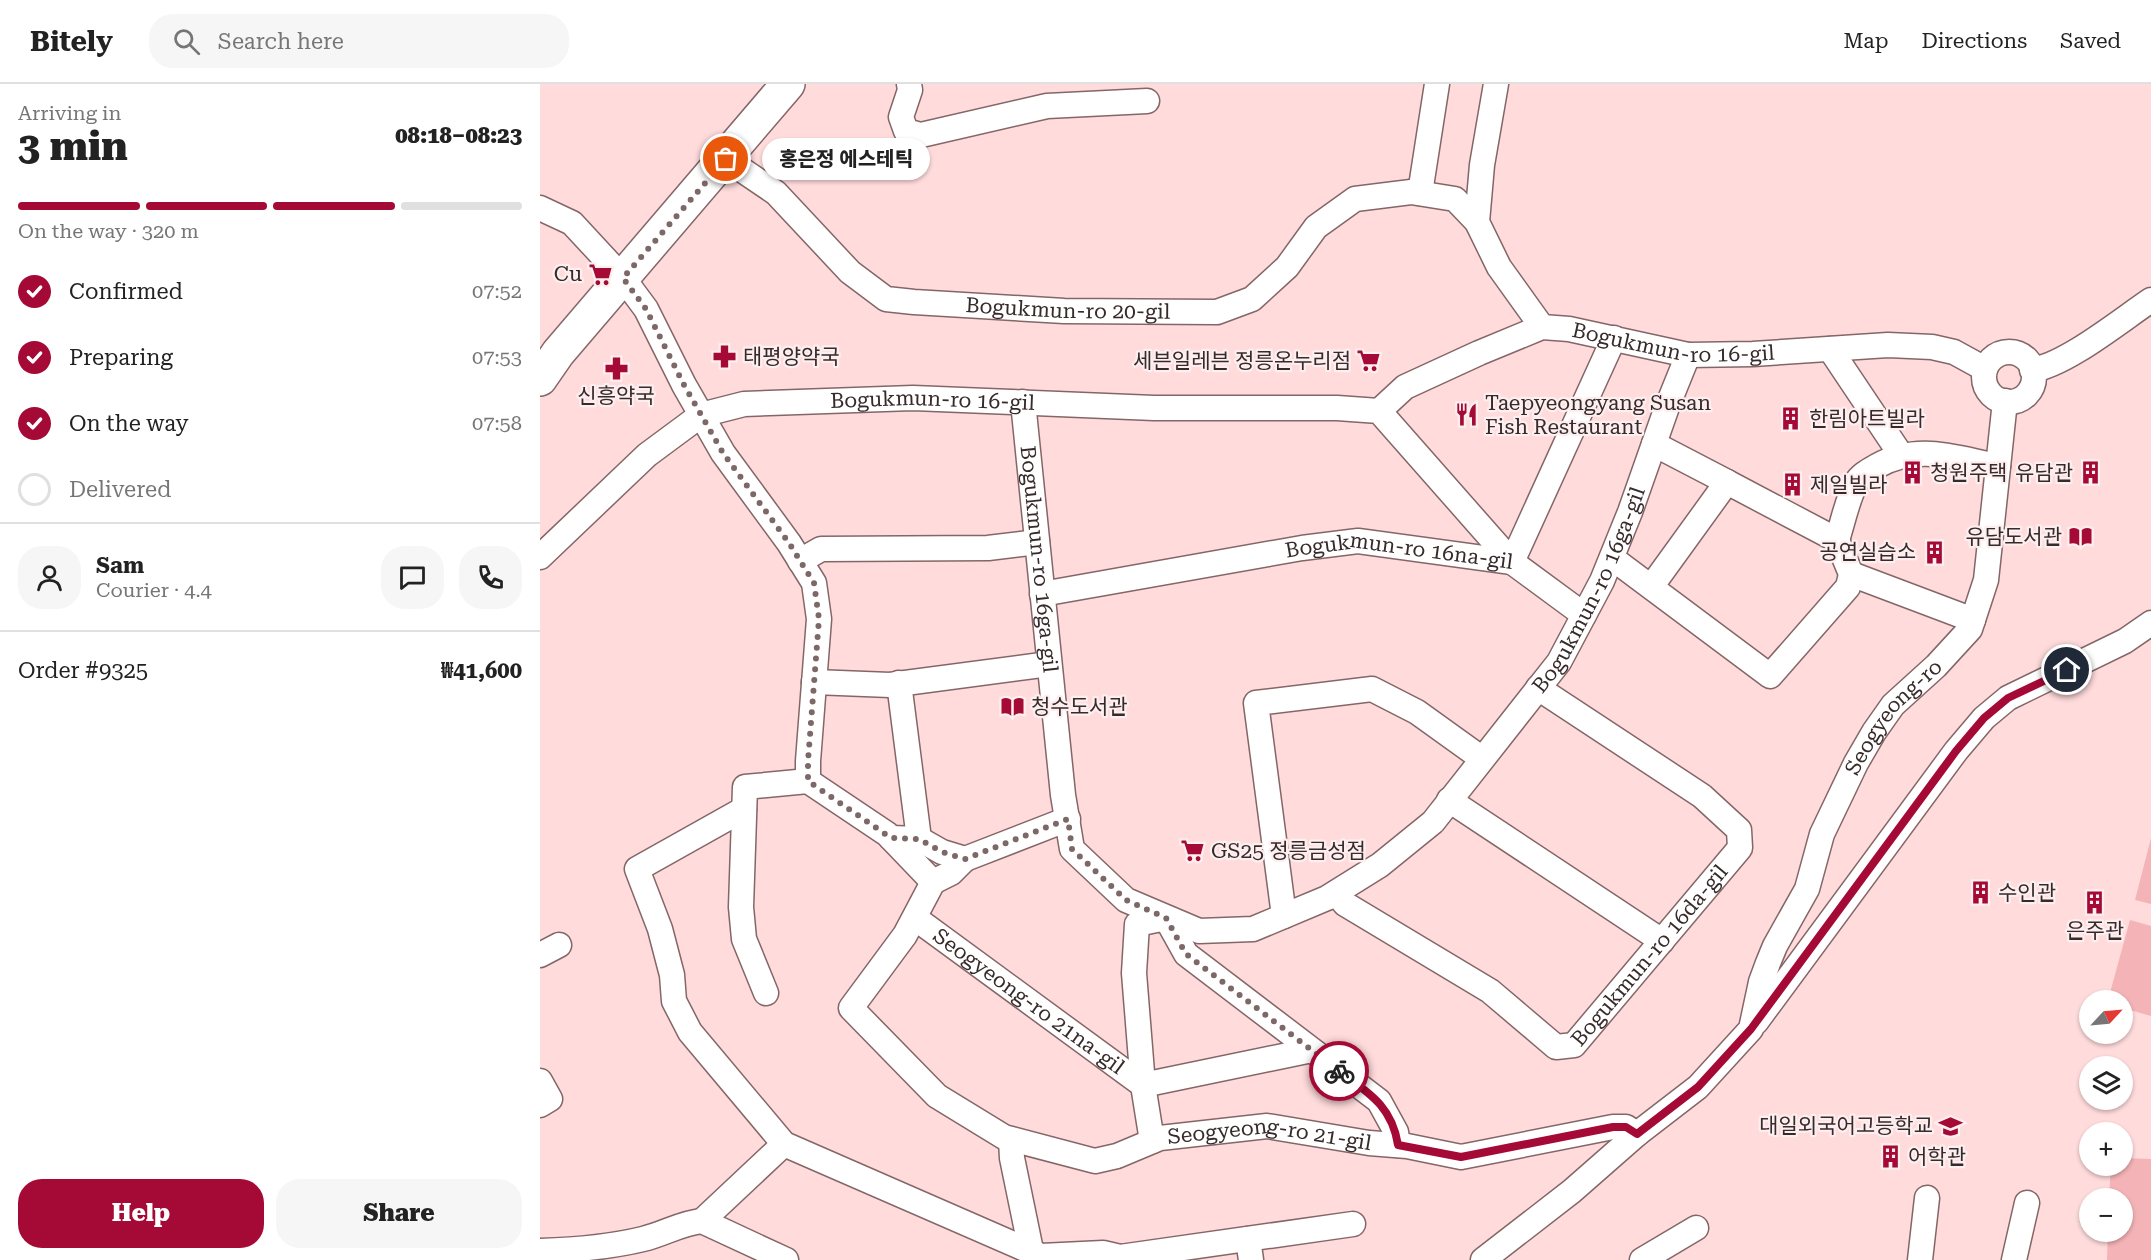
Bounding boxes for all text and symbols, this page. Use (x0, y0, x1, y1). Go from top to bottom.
search box (149, 14, 569, 68)
text: Bitely (30, 25, 113, 58)
icon: search (170, 25, 203, 58)
text: Search here (218, 29, 344, 54)
text: Map (1844, 29, 1888, 53)
text: Directions (1921, 29, 2027, 53)
text: Saved (2060, 29, 2121, 53)
text: Arriving in (18, 101, 121, 125)
text: 08:18–08:23 (395, 123, 522, 148)
text: 3 min (18, 124, 128, 170)
pin (700, 133, 751, 184)
callout: 홍은정 에스테틱 (762, 138, 930, 180)
icon: bag (709, 142, 742, 175)
text: 홍은정 에스테틱 (779, 147, 913, 171)
text: On the way · 320 m (18, 219, 199, 243)
supermarket icon: Cu (587, 261, 613, 287)
place label: Cu (554, 262, 582, 286)
icon: check (18, 275, 51, 308)
text: Confirmed (69, 279, 183, 304)
text: 07:52 (472, 279, 522, 303)
street label: Bogukmun-ro 20-gil (965, 293, 1171, 324)
street label: Bogukmun-ro 16-gil (1570, 318, 1776, 367)
icon: check (18, 341, 51, 374)
pharmacy icon: 태평양약국 (712, 344, 738, 370)
text: Preparing (69, 345, 173, 370)
text: 07:53 (472, 345, 522, 369)
place label: 태평양약국 (743, 345, 840, 369)
supermarket icon: 세븐일레븐 정릉온누리점 (1356, 348, 1382, 374)
place label: 세븐일레븐 정릉온누리점 (1133, 349, 1351, 373)
pharmacy icon: 신흥약국 (603, 355, 629, 381)
place label: 신흥약국 (577, 384, 655, 408)
street label: Bogukmun-ro 16-gil (830, 386, 1036, 415)
place label: Taepyeongyang Susan Fish Restaurant (1485, 391, 1711, 439)
restaurant icon: Taepyeongyang Susan Fish Restaurant (1454, 402, 1480, 428)
building icon: 한림아트빌라 (1778, 406, 1804, 432)
icon: check (18, 407, 51, 440)
place label: 한림아트빌라 (1809, 407, 1925, 431)
text: On the way (69, 411, 189, 436)
text: 07:58 (472, 411, 522, 435)
street label: Bogukmun-ro 16ga-gil (1016, 445, 1063, 674)
building icon: 청원주택 (1899, 460, 1925, 486)
building icon: 유담관 (2078, 460, 2104, 486)
place label: 청원주택 (1930, 461, 2007, 485)
place label: 유담관 (2015, 461, 2073, 485)
building icon: 제일빌라 (1779, 472, 1805, 498)
place label: 제일빌라 (1810, 473, 1887, 497)
text: Delivered (69, 477, 171, 502)
street label: Bogukmun-ro 16ga-gil (1527, 483, 1650, 698)
library icon: 유담도서관 (2067, 524, 2093, 550)
place label: 유담도서관 (1965, 525, 2062, 549)
street label: Bogukmun-ro 16na-gil (1283, 528, 1515, 574)
building icon: 공연실습소 (1921, 539, 1947, 565)
place label: 공연실습소 (1819, 540, 1916, 564)
button: person (18, 546, 81, 609)
button: chat (381, 546, 444, 609)
button: phone (459, 546, 522, 609)
text: Sam (96, 553, 144, 578)
text: Courier · 4.4 (96, 578, 212, 602)
pin (2041, 644, 2092, 695)
icon: home (2050, 653, 2083, 686)
street label: Seogyeong-ro (1840, 654, 1947, 779)
text: Order #9325 (18, 658, 148, 683)
text: ₩41,600 (441, 658, 522, 683)
library icon: 청수도서관 (1000, 694, 1026, 720)
place label: 청수도서관 (1031, 695, 1128, 719)
supermarket icon: GS25 정릉금성점 (1180, 838, 1206, 864)
place label: GS25 정릉금성점 (1211, 839, 1366, 863)
street label: Bogukmun-ro 16da-gil (1566, 860, 1733, 1051)
building icon: 수인관 (1967, 880, 1993, 906)
place label: 수인관 (1998, 881, 2056, 905)
building icon: 은주관 (2082, 890, 2108, 916)
place label: 은주관 (2066, 919, 2124, 943)
street label: Seogyeong-ro 21na-gil (929, 923, 1129, 1079)
north arrow (2079, 990, 2133, 1044)
map controls (2079, 990, 2133, 1242)
courier (1309, 1041, 1369, 1101)
icon: bike (1323, 1055, 1356, 1088)
button: layers (2079, 1056, 2133, 1110)
school or university icon: 대일외국어고등학교 (1938, 1113, 1964, 1139)
street label: Seogyeong-ro 21-gil (1166, 1114, 1374, 1155)
place label: 대일외국어고등학교 (1759, 1114, 1933, 1138)
button: + (2079, 1122, 2133, 1176)
building icon: 어학관 (1877, 1144, 1903, 1170)
place label: 어학관 (1908, 1145, 1966, 1169)
button: Help (18, 1179, 264, 1248)
button: Share (276, 1179, 522, 1248)
button: − (2079, 1188, 2133, 1242)

